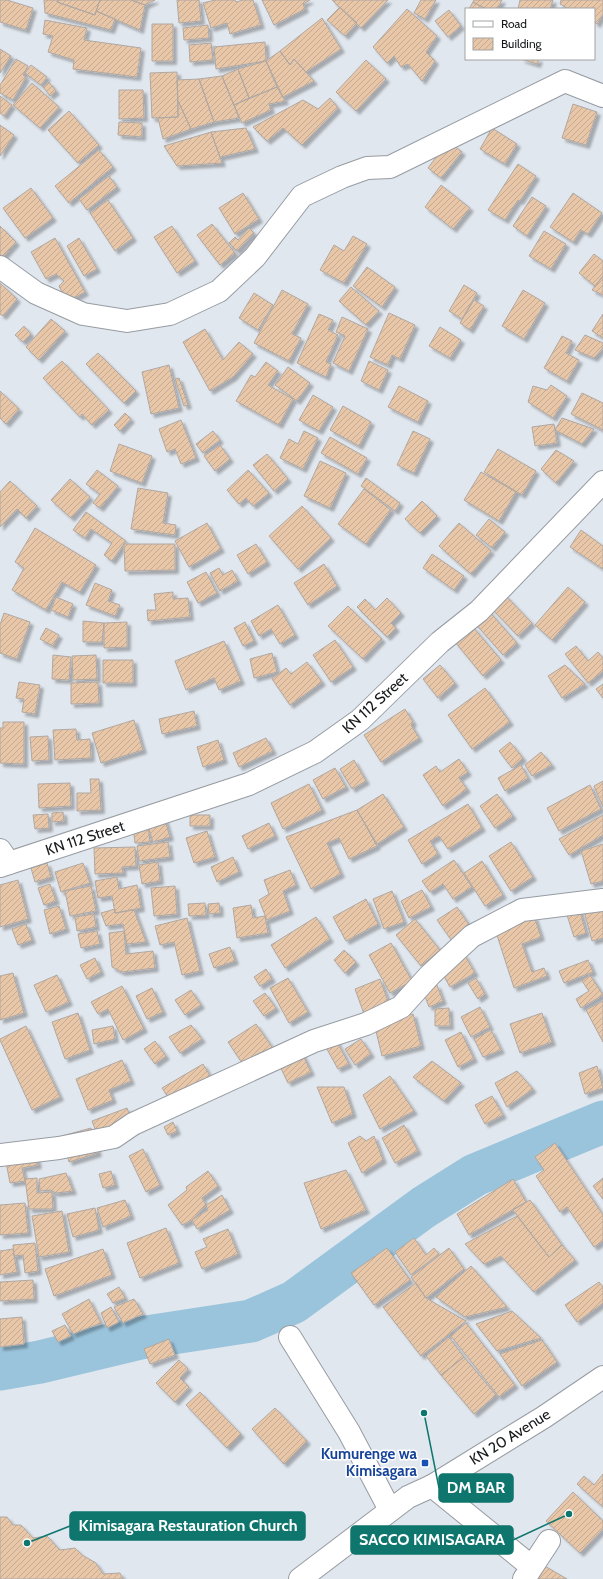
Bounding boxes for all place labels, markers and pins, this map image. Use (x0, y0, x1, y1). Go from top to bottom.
place label: Kumurenge wa Kimisagara (321, 1445, 418, 1480)
marker: Kumurenge wa Kimisagara (420, 1458, 430, 1468)
callout: DM BAR (439, 1474, 513, 1502)
callout: Kimisagara Restauration Church (70, 1512, 305, 1540)
callout: SACCO KIMISAGARA (351, 1526, 513, 1554)

